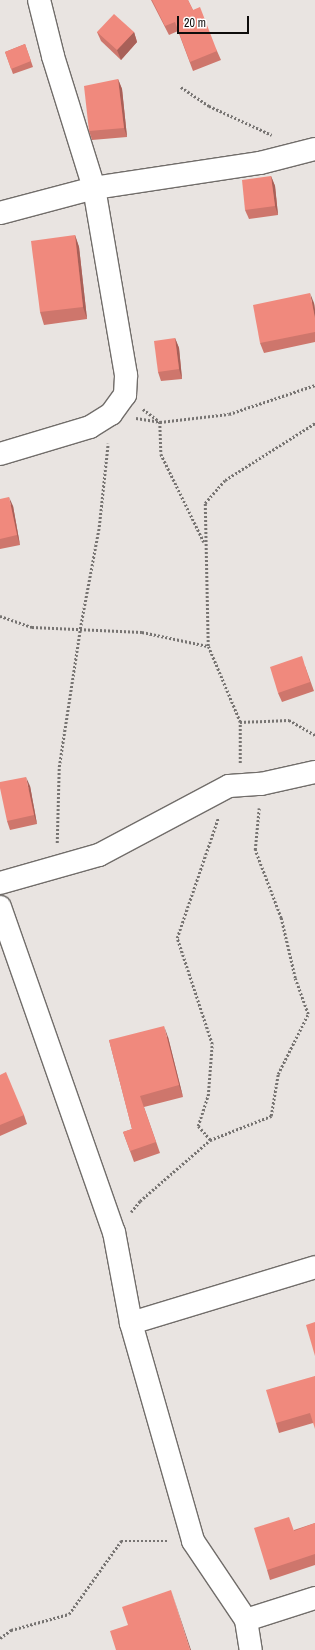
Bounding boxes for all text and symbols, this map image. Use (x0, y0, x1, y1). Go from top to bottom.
scale bar (179, 8, 251, 34)
text: 20 m (184, 15, 206, 31)

